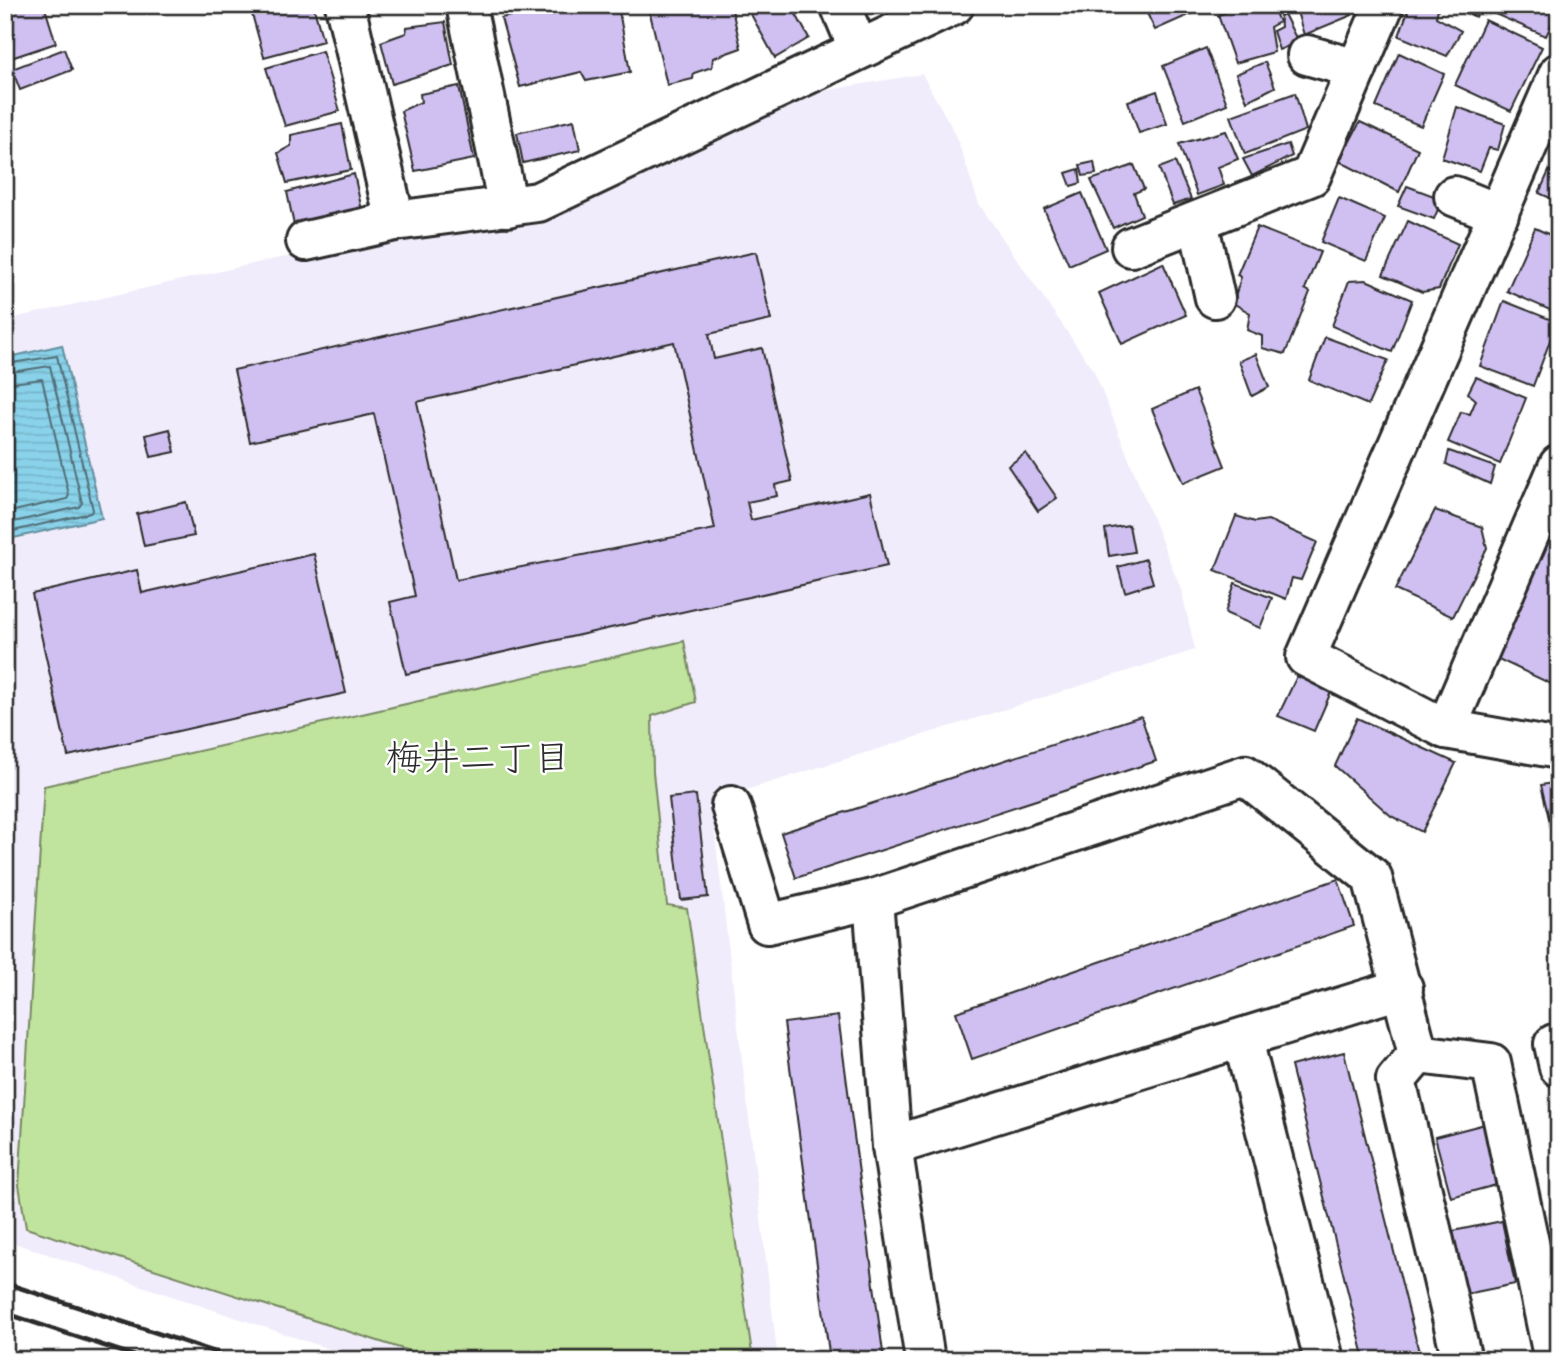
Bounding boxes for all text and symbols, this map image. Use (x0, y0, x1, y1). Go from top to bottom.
district label: 梅井二丁目 (386, 734, 571, 781)

